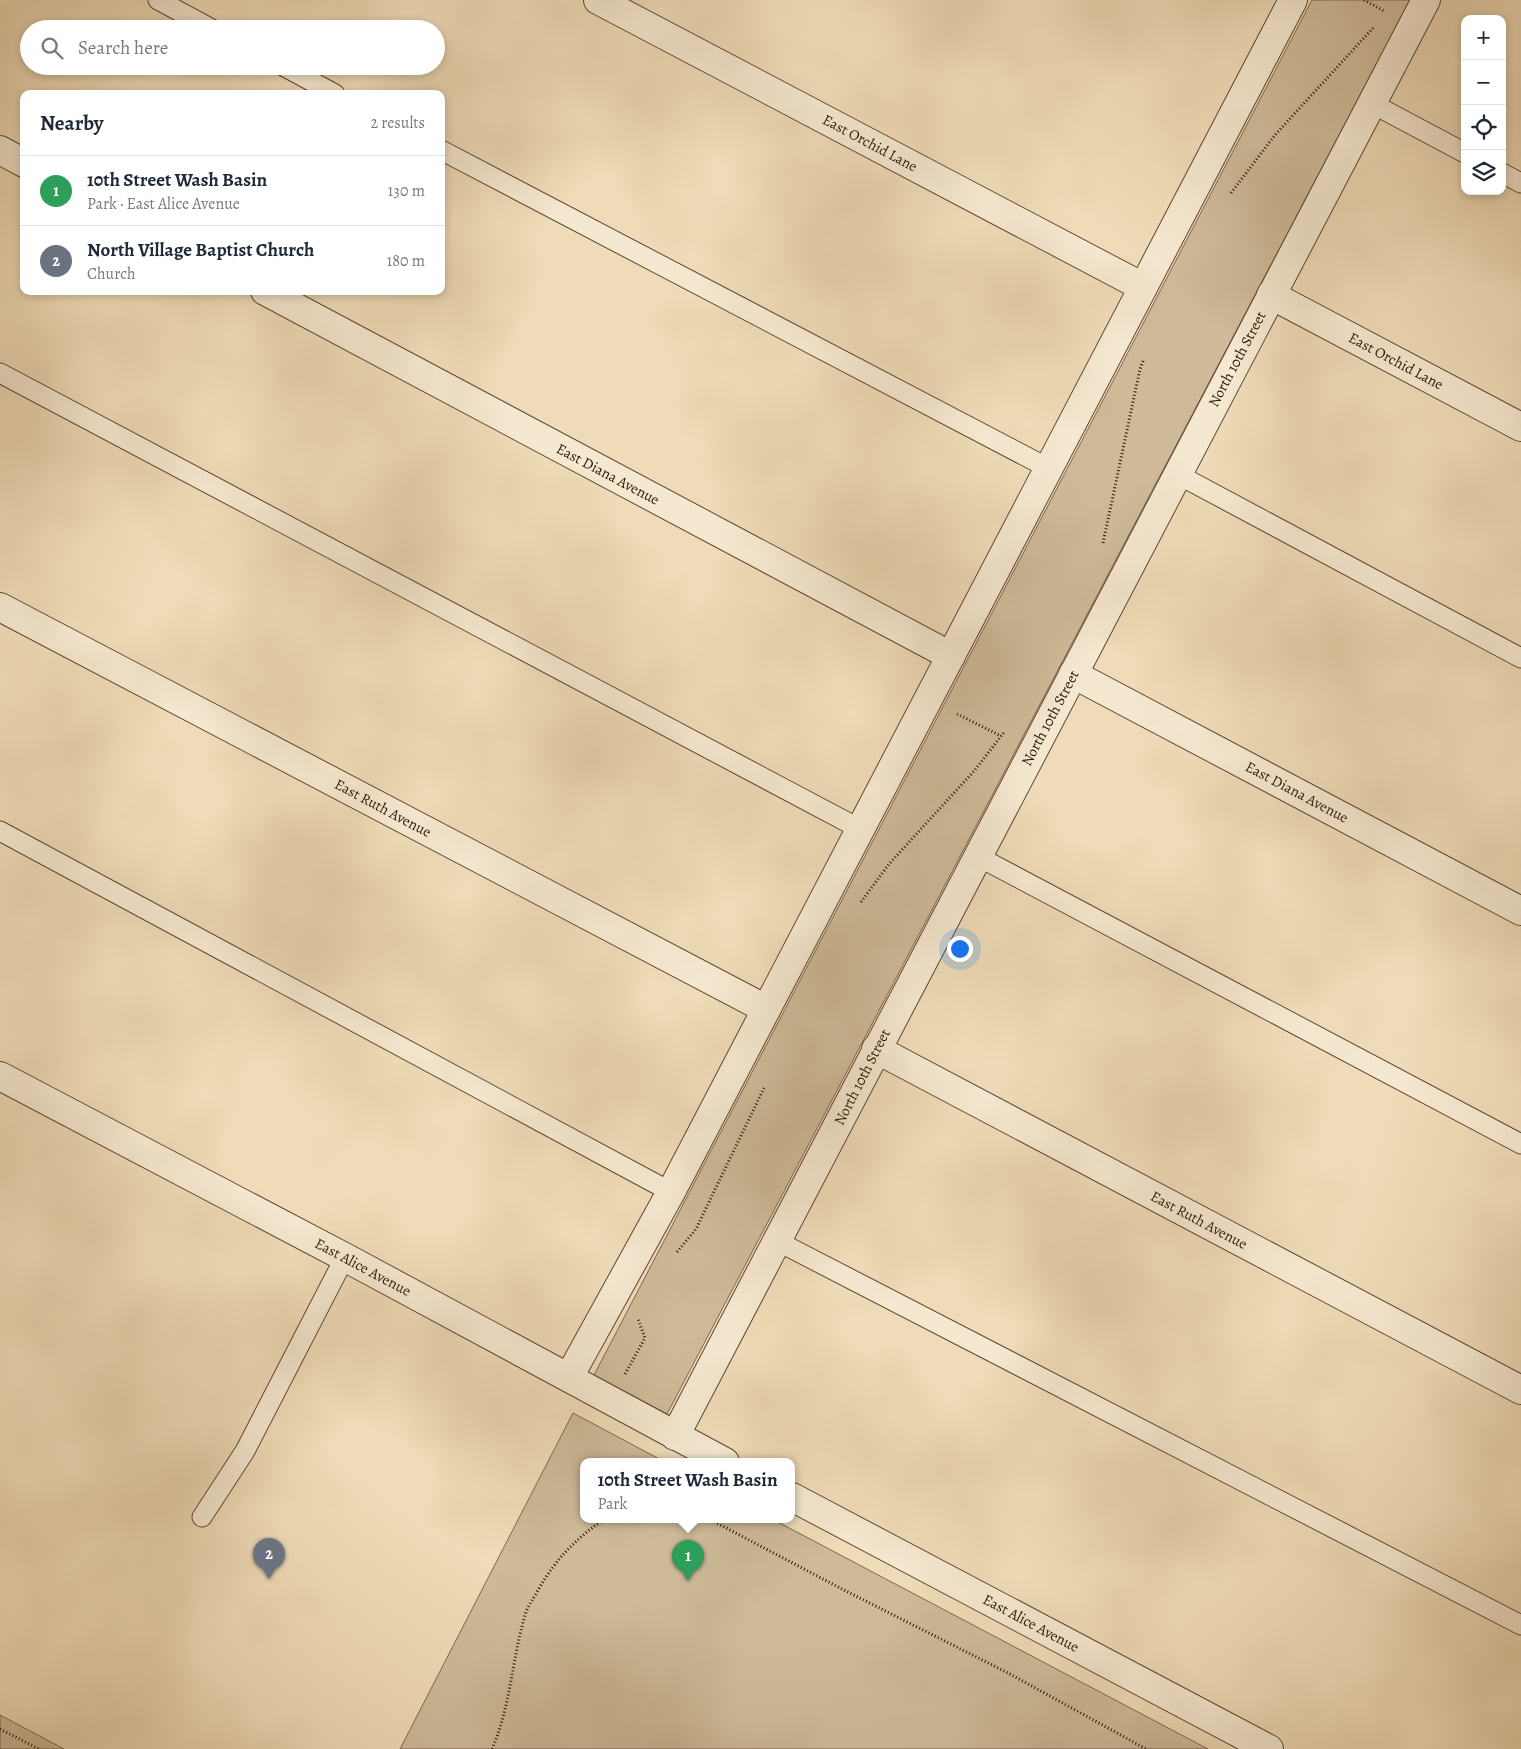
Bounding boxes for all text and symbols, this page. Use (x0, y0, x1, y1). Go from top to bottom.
map controls (1461, 15, 1506, 195)
button: + (1461, 15, 1506, 60)
search box (20, 20, 445, 75)
icon: search (38, 34, 66, 62)
text: Search here (78, 35, 168, 61)
button: − (1461, 60, 1506, 105)
button: locate (1461, 105, 1506, 150)
text: Nearby (40, 109, 103, 137)
street label: East Orchid Lane (819, 110, 921, 177)
text: 2 results (370, 112, 425, 134)
button: layers (1461, 150, 1506, 195)
text: 10th Street Wash Basin (87, 167, 267, 193)
text: 1 (53, 180, 59, 202)
text: 130 m (388, 180, 425, 202)
text: Park · East Alice Avenue (87, 193, 240, 215)
text: North Village Baptist Church (87, 237, 314, 263)
text: 2 (52, 250, 60, 272)
text: 180 m (387, 250, 425, 272)
text: Church (87, 263, 136, 285)
street label: North 10th Street (1203, 308, 1271, 410)
street label: East Orchid Lane (1345, 328, 1447, 395)
street label: East Diana Avenue (553, 438, 663, 510)
street label: North 10th Street (1016, 667, 1084, 769)
street label: East Diana Avenue (1242, 756, 1352, 828)
street label: East Ruth Avenue (331, 774, 435, 842)
your location (947, 936, 973, 962)
street label: North 10th Street (829, 1025, 895, 1129)
street label: East Ruth Avenue (1147, 1186, 1251, 1254)
street label: East Alice Avenue (311, 1233, 415, 1301)
popup (580, 1458, 795, 1523)
text: 10th Street Wash Basin (597, 1467, 778, 1493)
text: Park (597, 1493, 627, 1515)
pin: 2 (253, 1538, 285, 1579)
pin: 1 (672, 1540, 704, 1581)
street label: East Alice Avenue (979, 1589, 1083, 1657)

